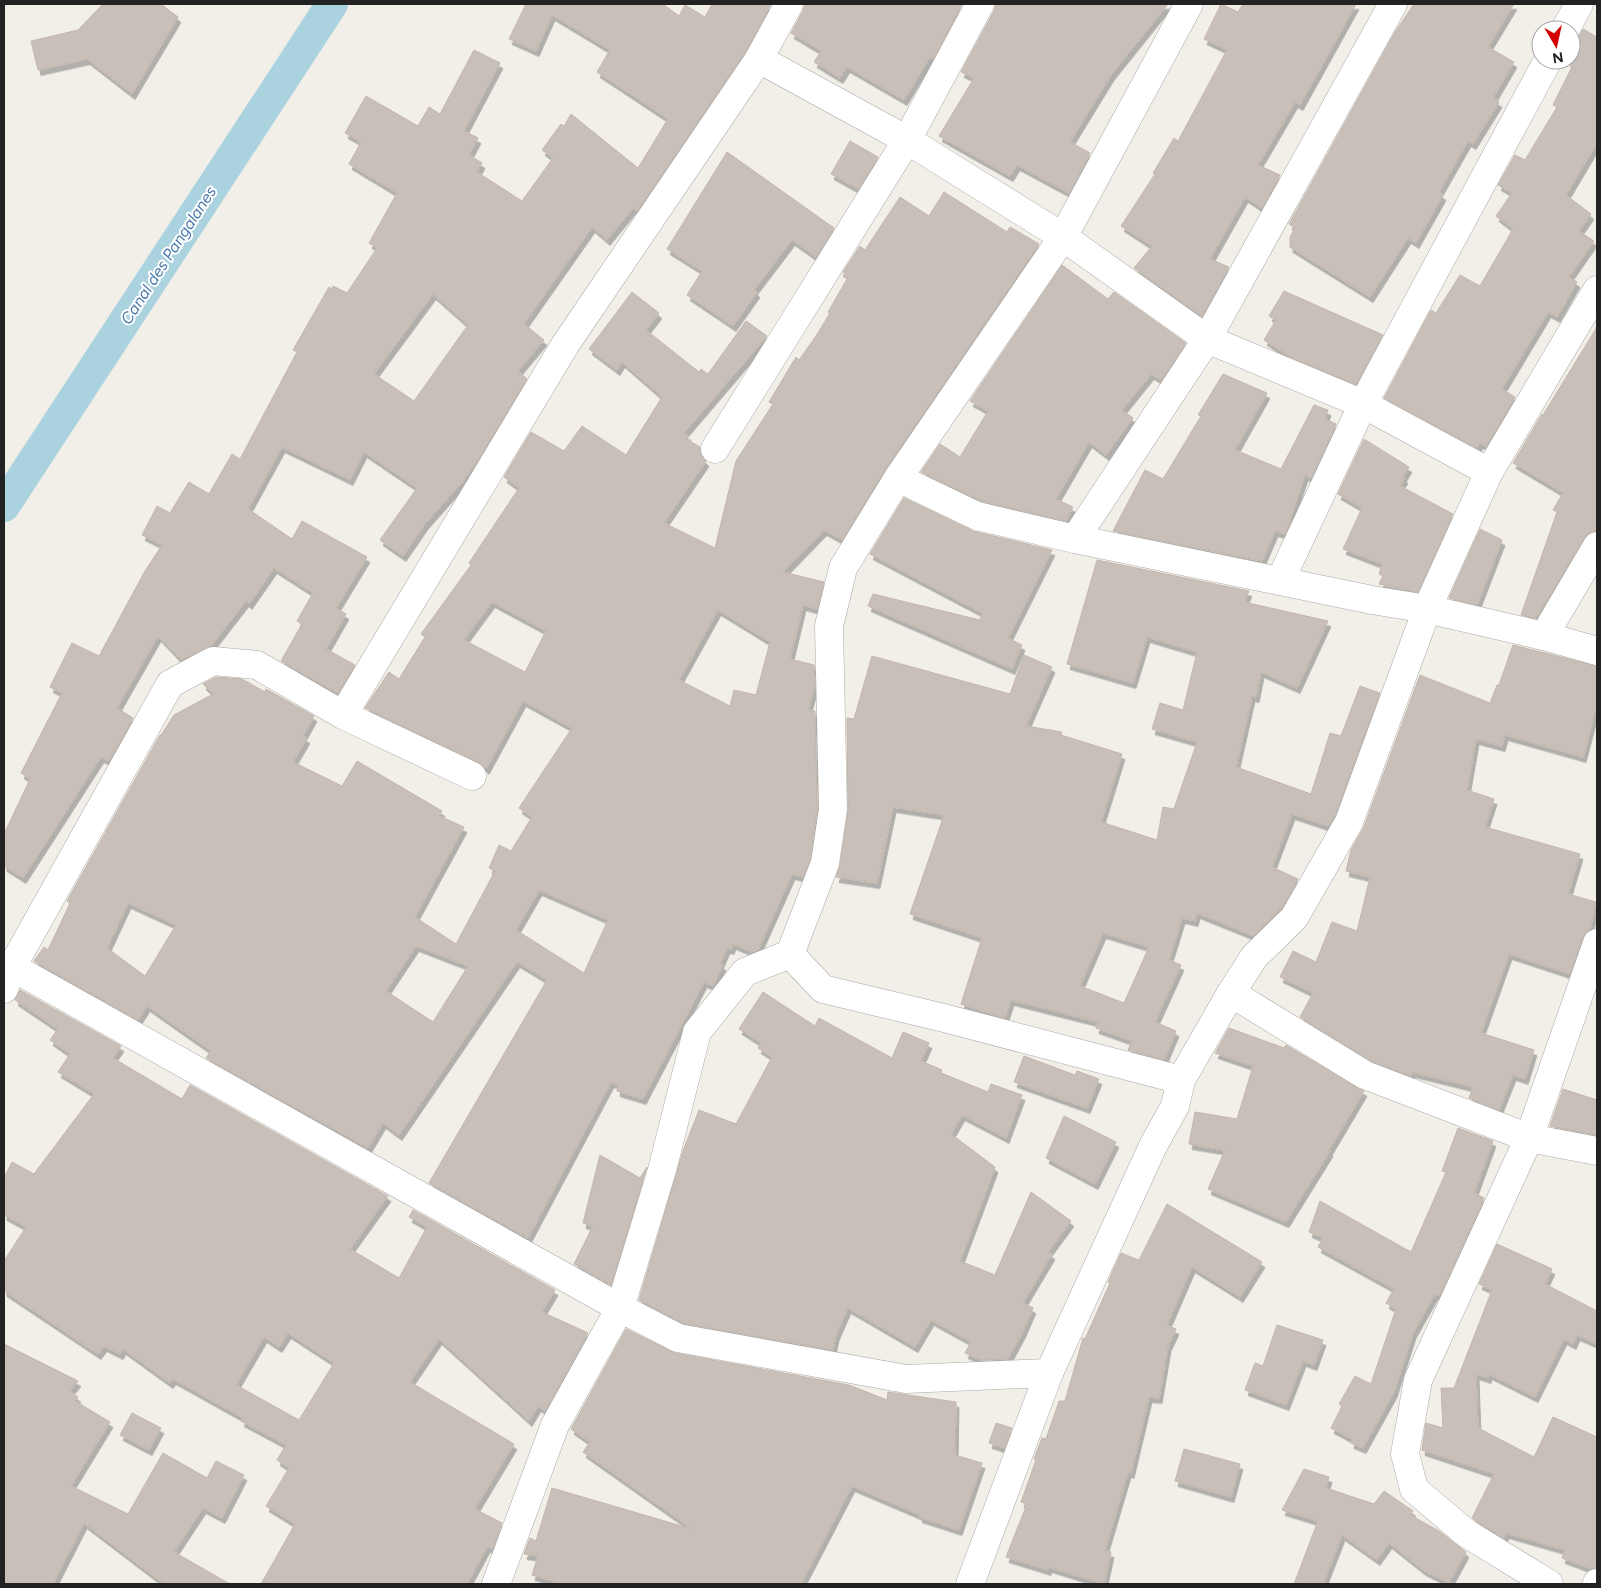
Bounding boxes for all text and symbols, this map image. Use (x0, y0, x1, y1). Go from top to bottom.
north arrow (1531, 20, 1581, 70)
text: N (1551, 48, 1565, 67)
water label: Canal des Pangalanes (117, 182, 220, 328)

